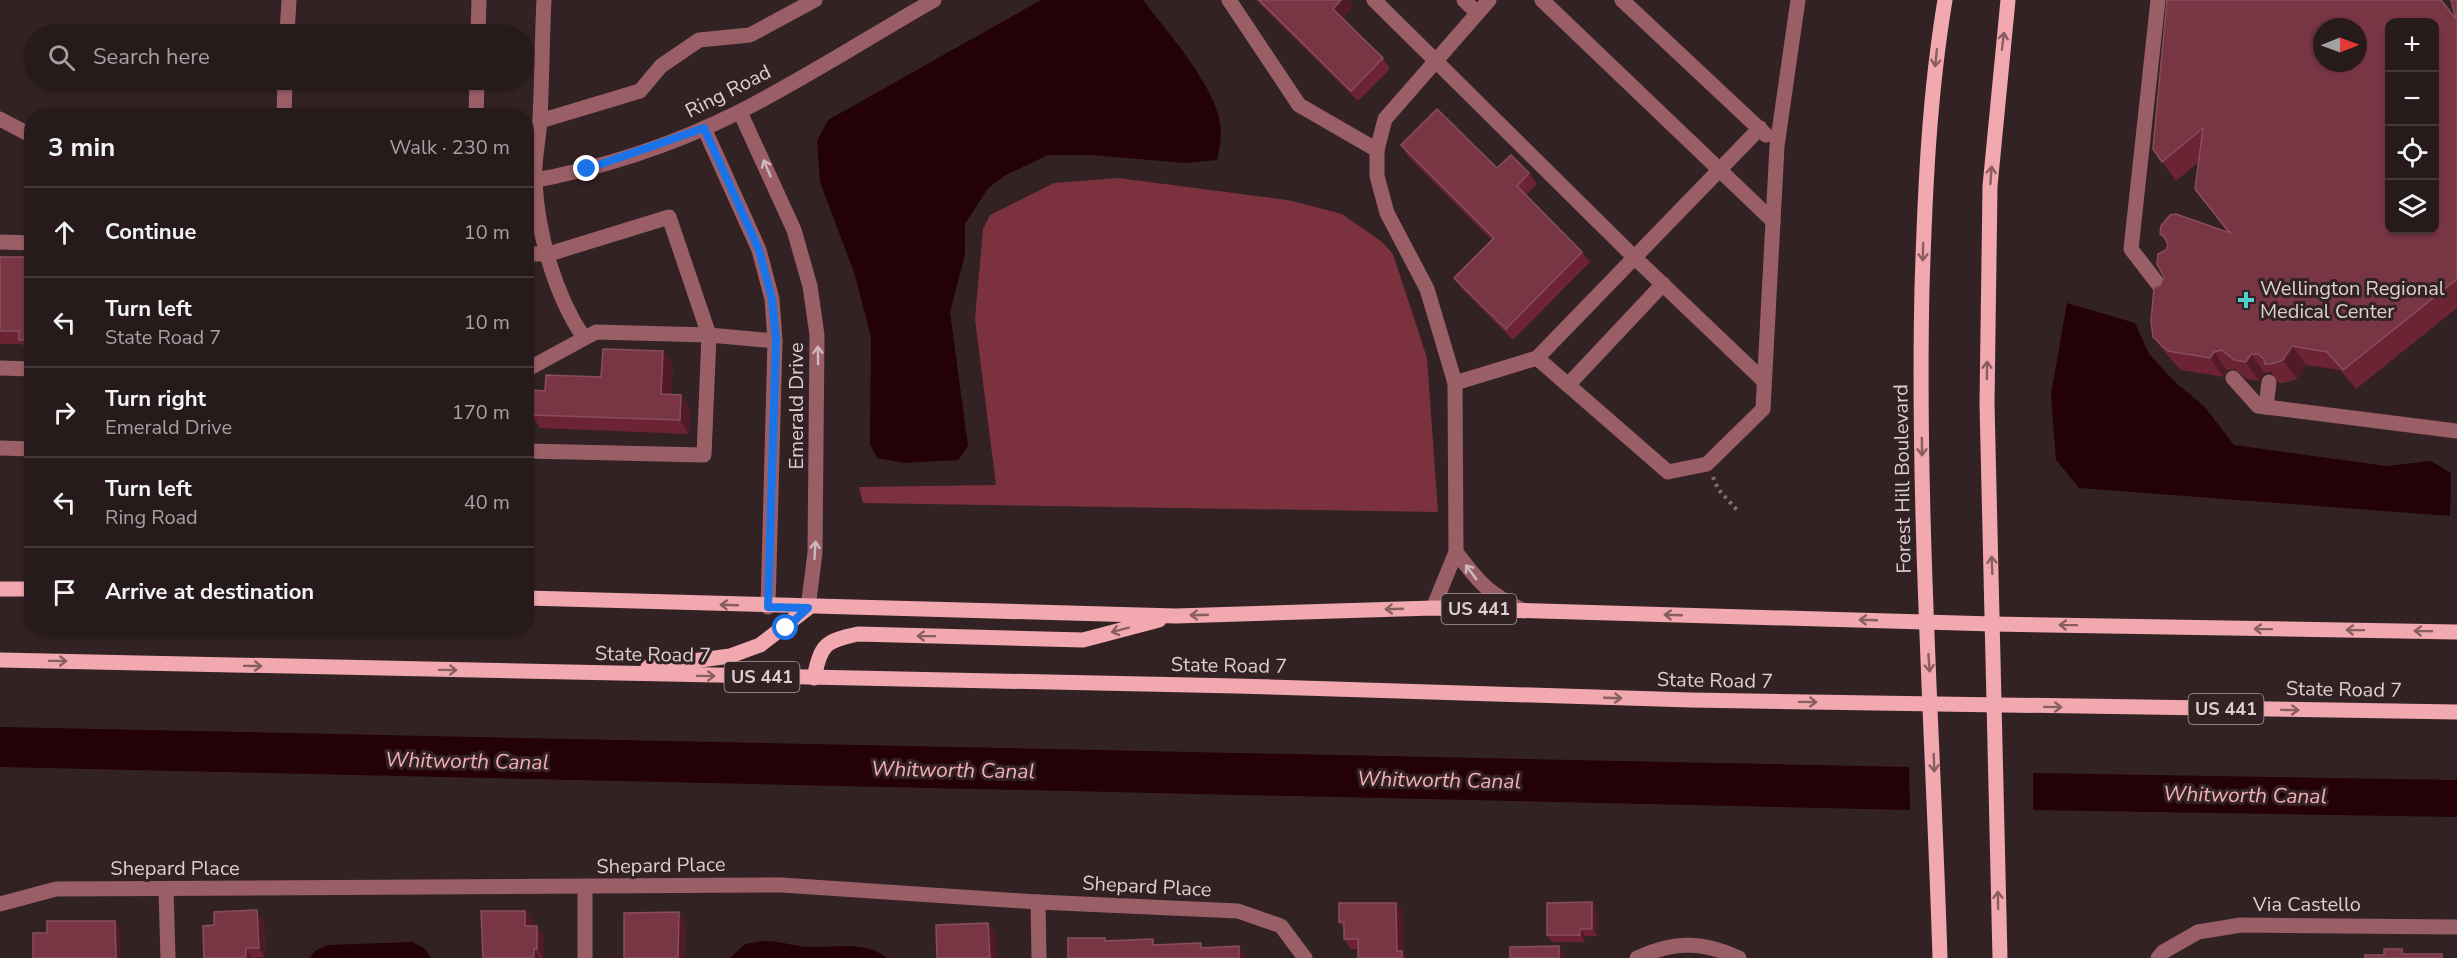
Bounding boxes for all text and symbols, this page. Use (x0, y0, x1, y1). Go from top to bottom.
north arrow (2313, 18, 2367, 72)
map controls (2385, 18, 2439, 234)
button: + (2385, 18, 2439, 72)
search box (24, 24, 534, 90)
one-way arrow (1998, 32, 2009, 52)
icon: search (45, 41, 78, 74)
text: Search here (93, 42, 210, 72)
one-way arrow (1930, 47, 1941, 67)
street label: Ring Road (681, 58, 776, 125)
button: − (2385, 72, 2439, 126)
button: locate (2385, 126, 2439, 180)
text: 3 min (48, 130, 115, 165)
text: Walk · 230 m (390, 134, 510, 161)
route end (573, 155, 599, 181)
one-way arrow (761, 159, 772, 178)
one-way arrow (1986, 166, 1997, 186)
button: layers (2385, 180, 2439, 234)
icon: ahead (48, 216, 81, 249)
text: Continue (105, 217, 196, 247)
text: 10 m (464, 219, 510, 246)
one-way arrow (1917, 242, 1929, 262)
place label: Wellington Regional Medical Center (2260, 275, 2445, 325)
marker: Wellington Regional Medical Center (2237, 291, 2255, 309)
text: Turn left (105, 294, 192, 324)
icon: left (48, 306, 81, 339)
text: 10 m (464, 309, 510, 336)
text: State Road 7 (105, 324, 221, 351)
street label: Emerald Drive (783, 342, 810, 470)
one-way arrow (812, 345, 824, 365)
one-way arrow (1982, 361, 1993, 381)
text: Turn right (105, 384, 206, 414)
street label: Forest Hill Boulevard (1887, 384, 1918, 574)
icon: right (48, 396, 81, 429)
text: 170 m (452, 399, 510, 426)
text: Emerald Drive (105, 414, 232, 441)
one-way arrow (1916, 437, 1927, 457)
text: Turn left (105, 474, 192, 504)
icon: left (48, 486, 81, 519)
text: 40 m (464, 489, 510, 516)
text: Ring Road (105, 504, 198, 531)
one-way arrow (809, 540, 820, 560)
one-way arrow (1986, 556, 1997, 576)
one-way arrow (1465, 564, 1477, 580)
icon: arrive (48, 576, 81, 609)
text: Arrive at destination (105, 577, 314, 607)
road number: US 441 (1442, 594, 1516, 624)
one-way arrow (719, 600, 739, 611)
one-way arrow (1384, 604, 1404, 615)
one-way arrow (1190, 609, 1210, 621)
one-way arrow (1663, 609, 1683, 620)
route start (772, 614, 798, 640)
one-way arrow (1858, 614, 1878, 626)
one-way arrow (2058, 619, 2078, 631)
one-way arrow (2253, 623, 2273, 634)
one-way arrow (2345, 624, 2365, 636)
one-way arrow (1110, 625, 1129, 637)
one-way arrow (2413, 626, 2433, 637)
one-way arrow (916, 630, 936, 642)
street label: State Road 7 (595, 640, 711, 669)
street label: State Road 7 (1171, 651, 1287, 680)
one-way arrow (1924, 653, 1935, 673)
one-way arrow (48, 656, 68, 667)
one-way arrow (243, 660, 263, 672)
road number: US 441 (724, 662, 800, 692)
one-way arrow (438, 665, 458, 676)
street label: State Road 7 (1657, 666, 1773, 695)
one-way arrow (696, 670, 716, 682)
street label: State Road 7 (2286, 675, 2402, 704)
one-way arrow (1603, 692, 1623, 704)
road number: US 441 (2188, 694, 2264, 724)
one-way arrow (1798, 697, 1818, 708)
one-way arrow (2042, 701, 2062, 713)
one-way arrow (2279, 704, 2299, 716)
water label: Whitworth Canal (385, 746, 549, 776)
one-way arrow (1928, 753, 1940, 773)
water label: Whitworth Canal (871, 755, 1035, 785)
water label: Whitworth Canal (1357, 765, 1521, 795)
water label: Whitworth Canal (2163, 780, 2327, 810)
street label: Shepard Place (596, 851, 726, 880)
street label: Shepard Place (110, 855, 240, 882)
street label: Shepard Place (1082, 870, 1212, 903)
one-way arrow (1993, 890, 2004, 910)
street label: Via Castello (2252, 891, 2361, 918)

